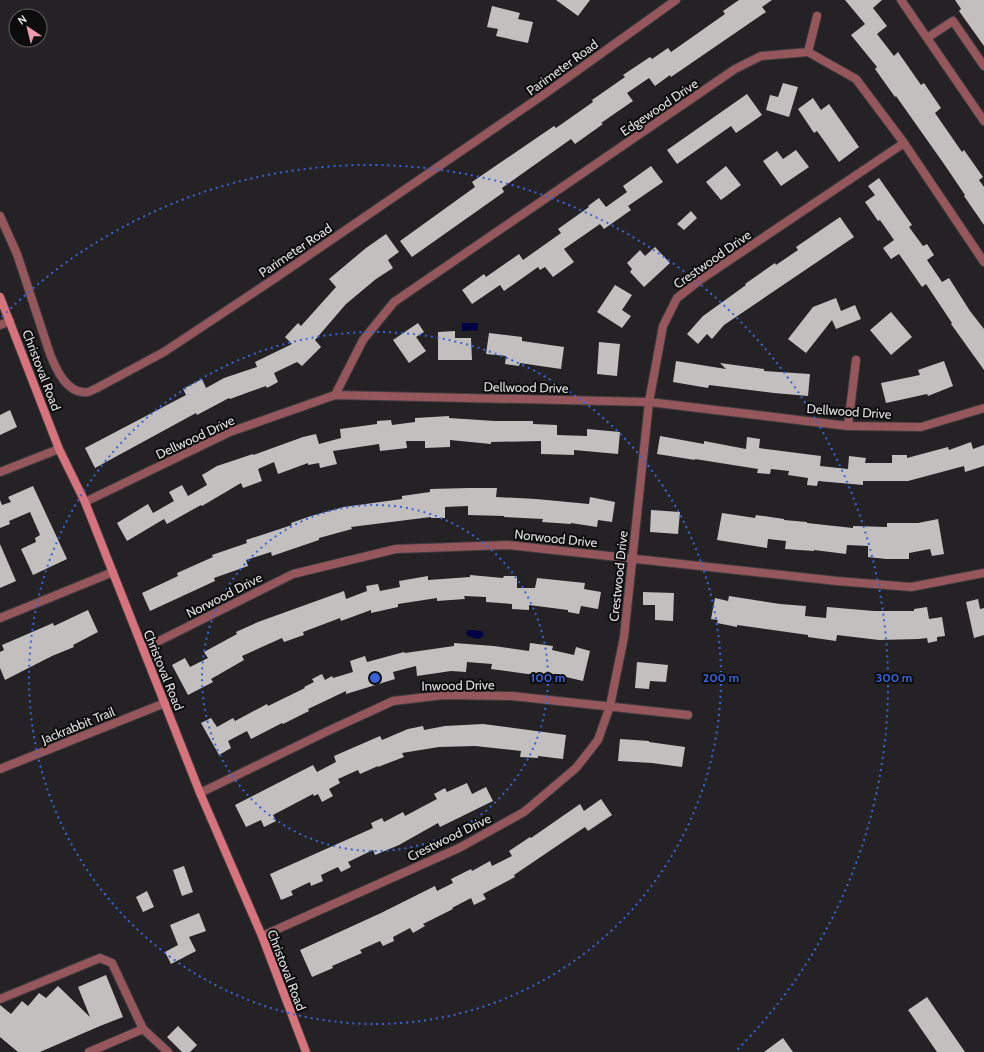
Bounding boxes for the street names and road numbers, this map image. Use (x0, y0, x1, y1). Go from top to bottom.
street label: Parimeter Road (523, 36, 601, 98)
street label: Edgewood Drive (617, 75, 701, 139)
street label: Parimeter Road (255, 220, 335, 280)
street label: Crestwood Drive (670, 226, 754, 292)
street label: Christoval Road (19, 327, 65, 413)
street label: Dellwood Drive (483, 378, 569, 396)
street label: Dellwood Drive (806, 400, 892, 422)
street label: Dellwood Drive (153, 412, 237, 462)
street label: Norwood Drive (514, 526, 599, 550)
street label: Crestwood Drive (605, 529, 631, 622)
street label: Norwood Drive (183, 569, 265, 621)
street label: Christoval Road (141, 627, 187, 713)
street label: Inwood Drive (421, 676, 495, 694)
street label: Jackrabbit Trail (38, 703, 117, 747)
street label: Crestwood Drive (404, 810, 494, 864)
street label: Christoval Road (264, 927, 310, 1013)

